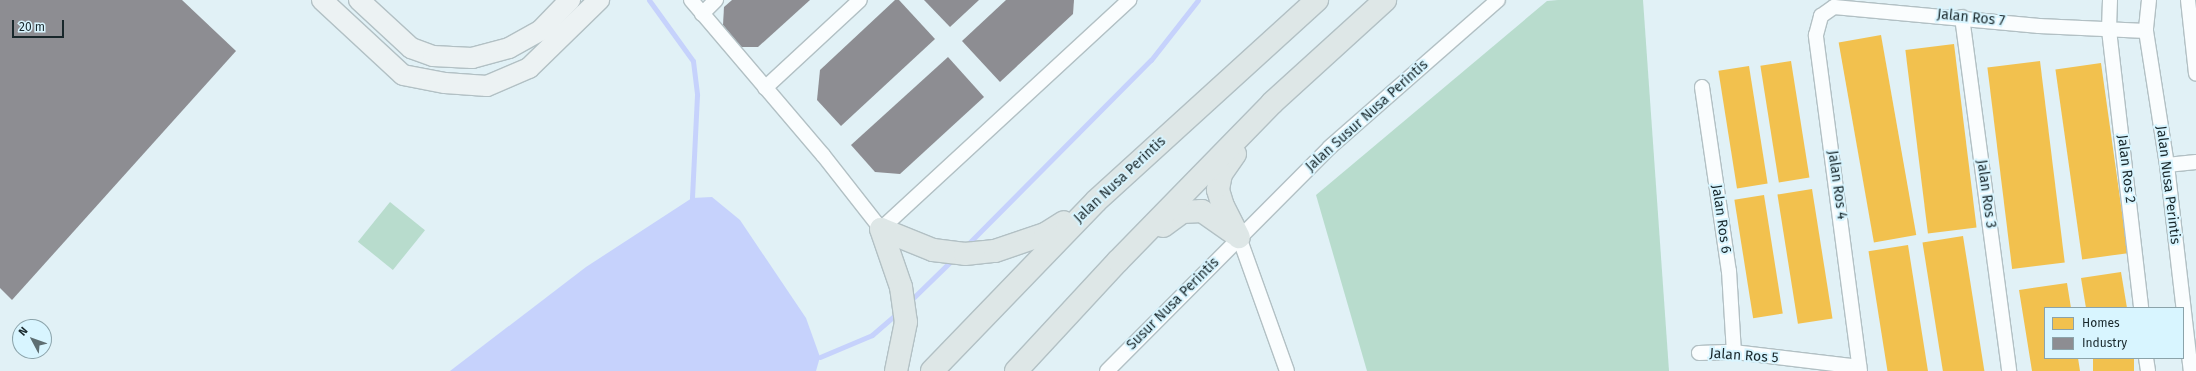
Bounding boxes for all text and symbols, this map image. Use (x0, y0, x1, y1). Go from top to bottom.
street label: Jalan Ros 7 (1936, 6, 2006, 30)
scale bar (14, 12, 66, 38)
text: 20 m (19, 20, 45, 34)
street label: Jalan Susur Nusa Perintis (1302, 57, 1432, 175)
street label: Jalan Nusa Perintis (2152, 125, 2184, 245)
street label: Jalan Nusa Perintis (1071, 133, 1169, 227)
street label: Jalan Ros 2 (2113, 134, 2139, 204)
street label: Jalan Ros 4 (1824, 149, 1850, 221)
street label: Jalan Ros 3 (1973, 159, 1999, 229)
street label: Jalan Ros 6 (1708, 183, 1734, 255)
street label: Susur Nusa Perintis (1123, 254, 1223, 354)
legend (2044, 307, 2184, 359)
text: Homes (2082, 316, 2120, 330)
north arrow (12, 319, 52, 359)
text: N (16, 324, 31, 338)
text: Industry (2082, 336, 2127, 350)
street label: Jalan Ros 5 (1709, 345, 1779, 367)

